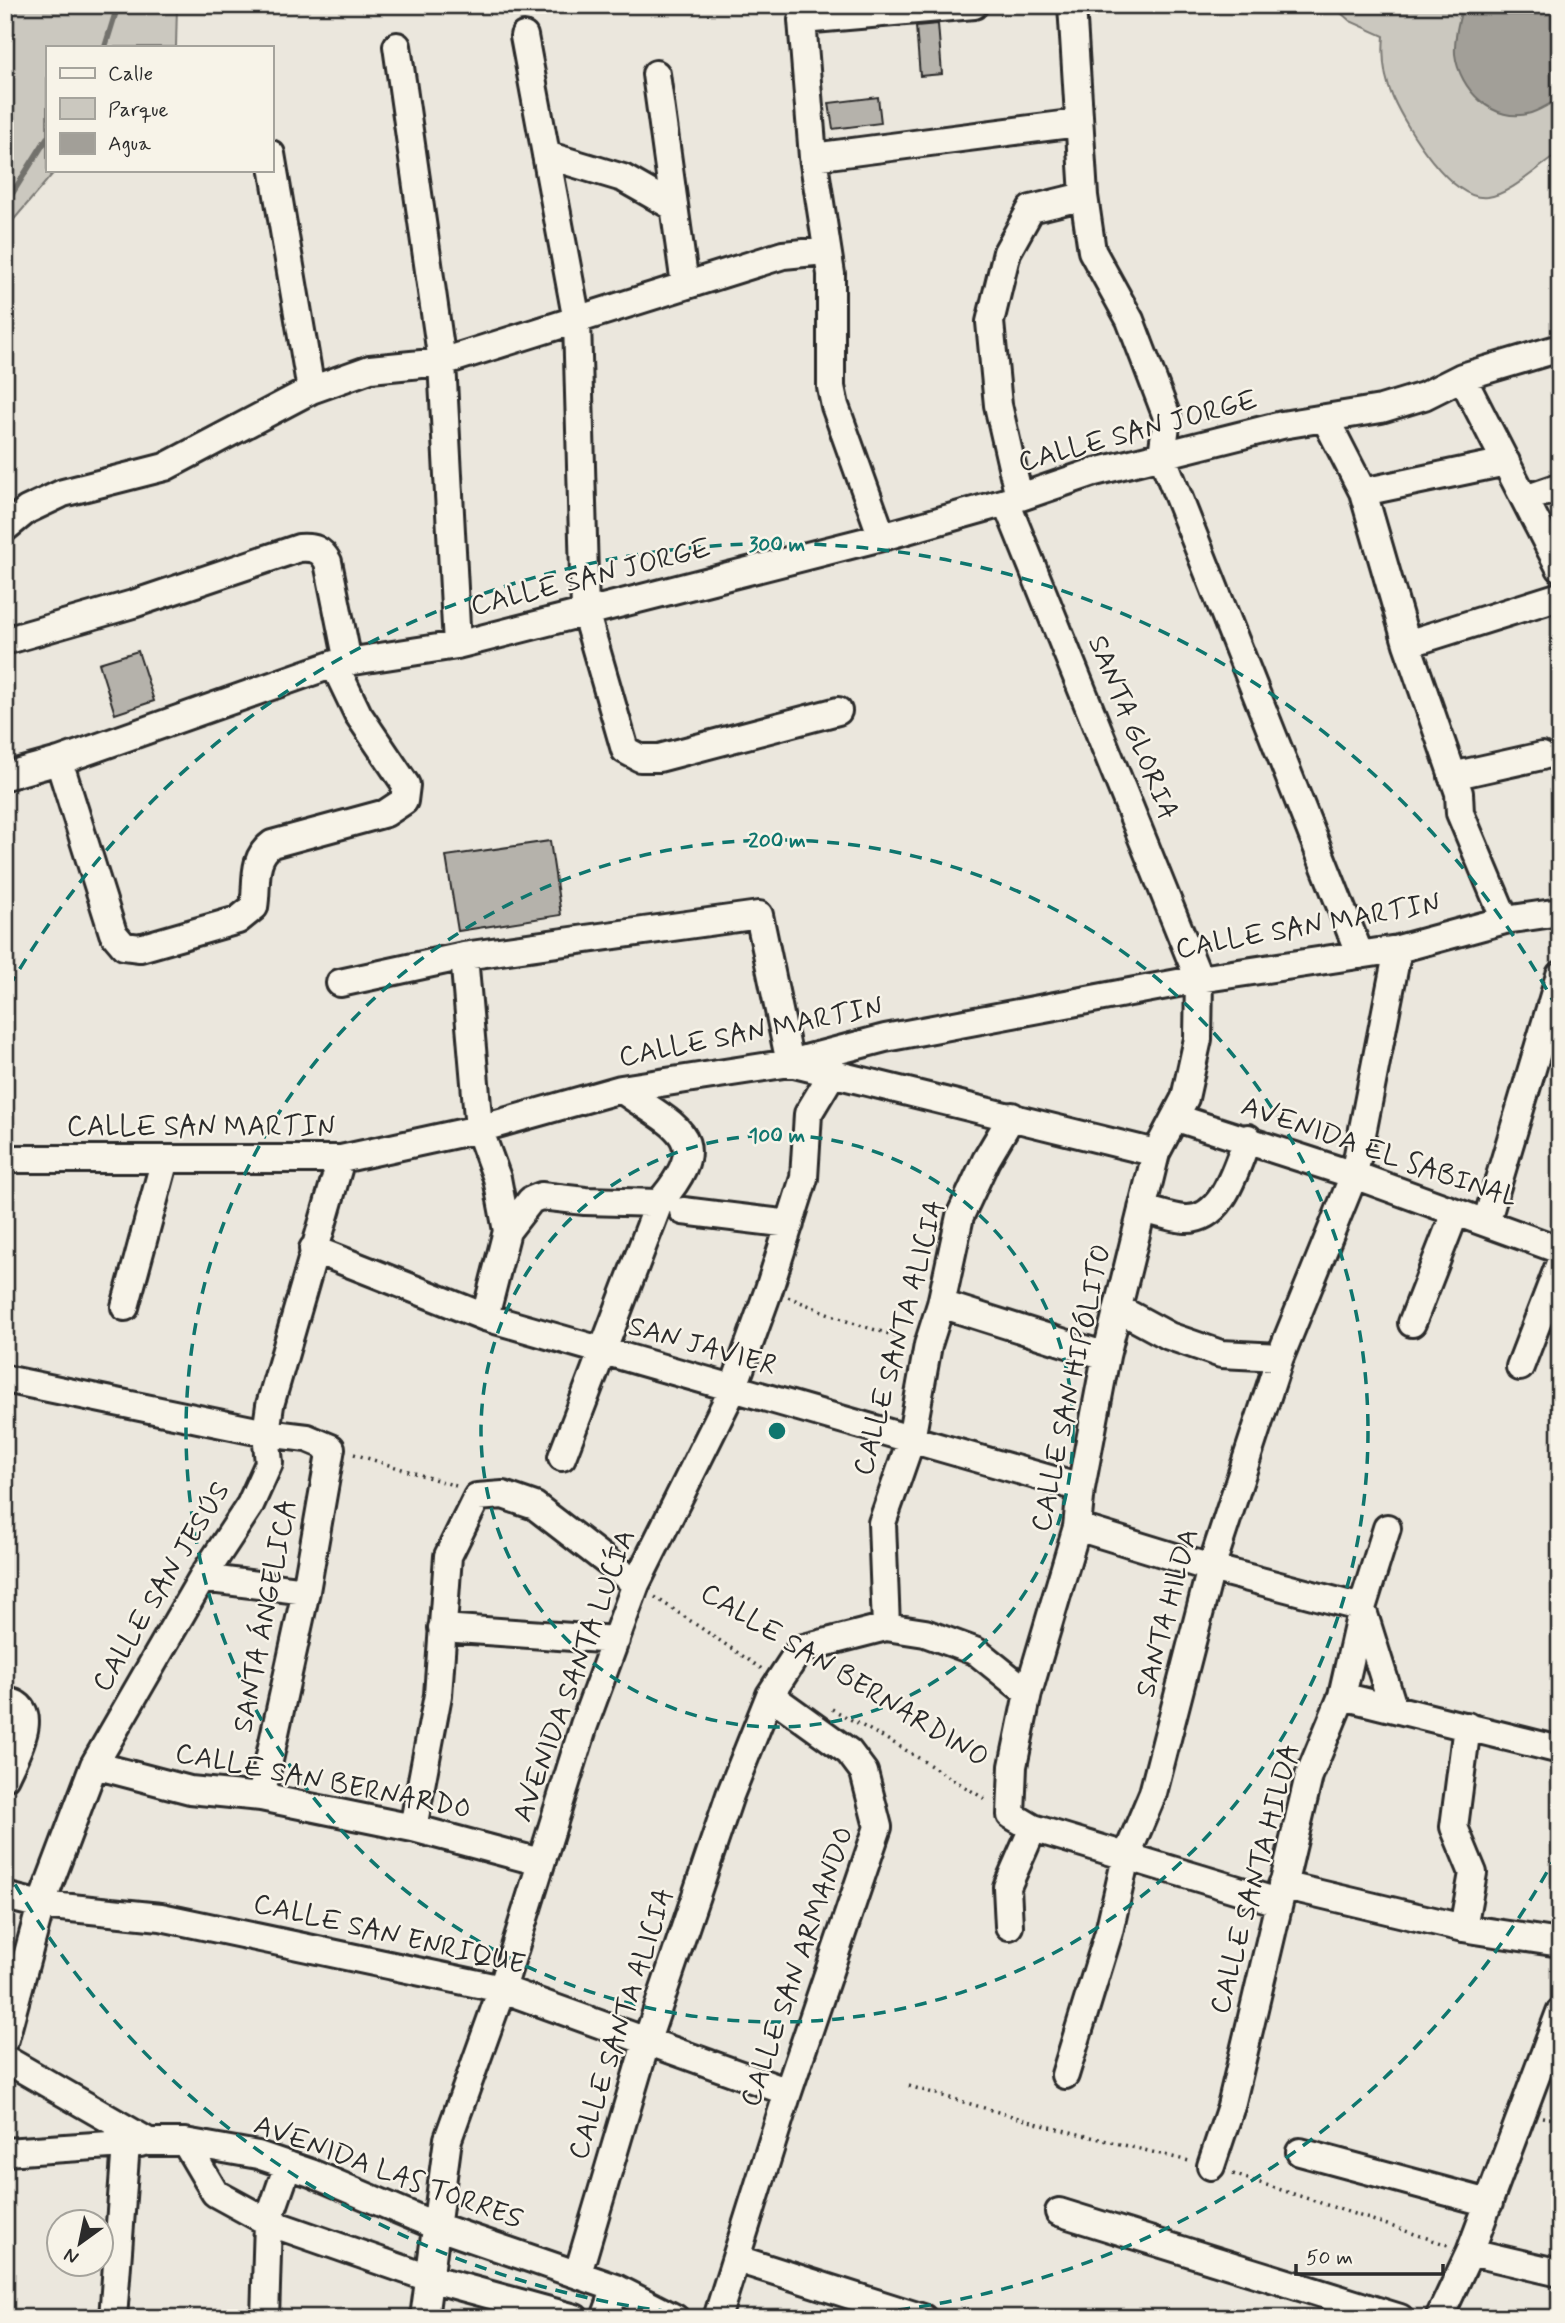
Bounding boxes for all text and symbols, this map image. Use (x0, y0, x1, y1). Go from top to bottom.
legend (46, 46, 273, 172)
text: Calle (108, 60, 153, 88)
text: Parque (108, 96, 169, 124)
text: Agua (108, 130, 151, 158)
street label: CALLE SAN JORGE (1014, 382, 1262, 482)
street label: CALLE SAN JORGE (467, 530, 715, 626)
text: 300 m (749, 531, 806, 559)
street label: SANTA GLORIA (1078, 630, 1186, 826)
text: 200 m (748, 827, 806, 855)
street label: CALLE SAN MARTIN (1173, 885, 1443, 969)
street label: CALLE SAN MARTIN (616, 989, 886, 1077)
street label: AVENIDA EL SABINAL (1236, 1088, 1522, 1218)
street label: CALLE SAN MARTIN (67, 1109, 335, 1146)
text: 100 m (749, 1122, 805, 1150)
street label: CALLE SANTA ALICIA (845, 1196, 955, 1480)
street label: CALLE SAN HIPÓLITO (1023, 1241, 1121, 1535)
street label: SAN JAVIER (624, 1308, 780, 1386)
centre of rings (765, 1419, 789, 1443)
street label: CALLE SAN JESÚS (85, 1475, 239, 1699)
street label: SANTA ÁNGELICA (224, 1496, 307, 1736)
street label: AVENIDA SANTA LUCÍA (504, 1524, 645, 1827)
street label: SANTA HILDA (1128, 1525, 1208, 1701)
street label: CALLE SAN BERNARDINO (693, 1575, 995, 1777)
street label: CALLE SAN BERNARDO (172, 1735, 474, 1829)
street label: CALLE SANTA HILDA (1202, 1740, 1310, 2018)
street label: CALLE SAN ARMANDO (733, 1822, 863, 2112)
street label: CALLE SANTA ALICIA (561, 1883, 683, 2165)
street label: CALLE SAN ENRIQUE (249, 1886, 529, 1984)
street label: AVENIDA LAS TORRES (249, 2107, 528, 2239)
north arrow (46, 2208, 116, 2278)
scale bar (1296, 2232, 1442, 2276)
text: N (59, 2242, 84, 2270)
text: 50 m (1306, 2244, 1353, 2272)

